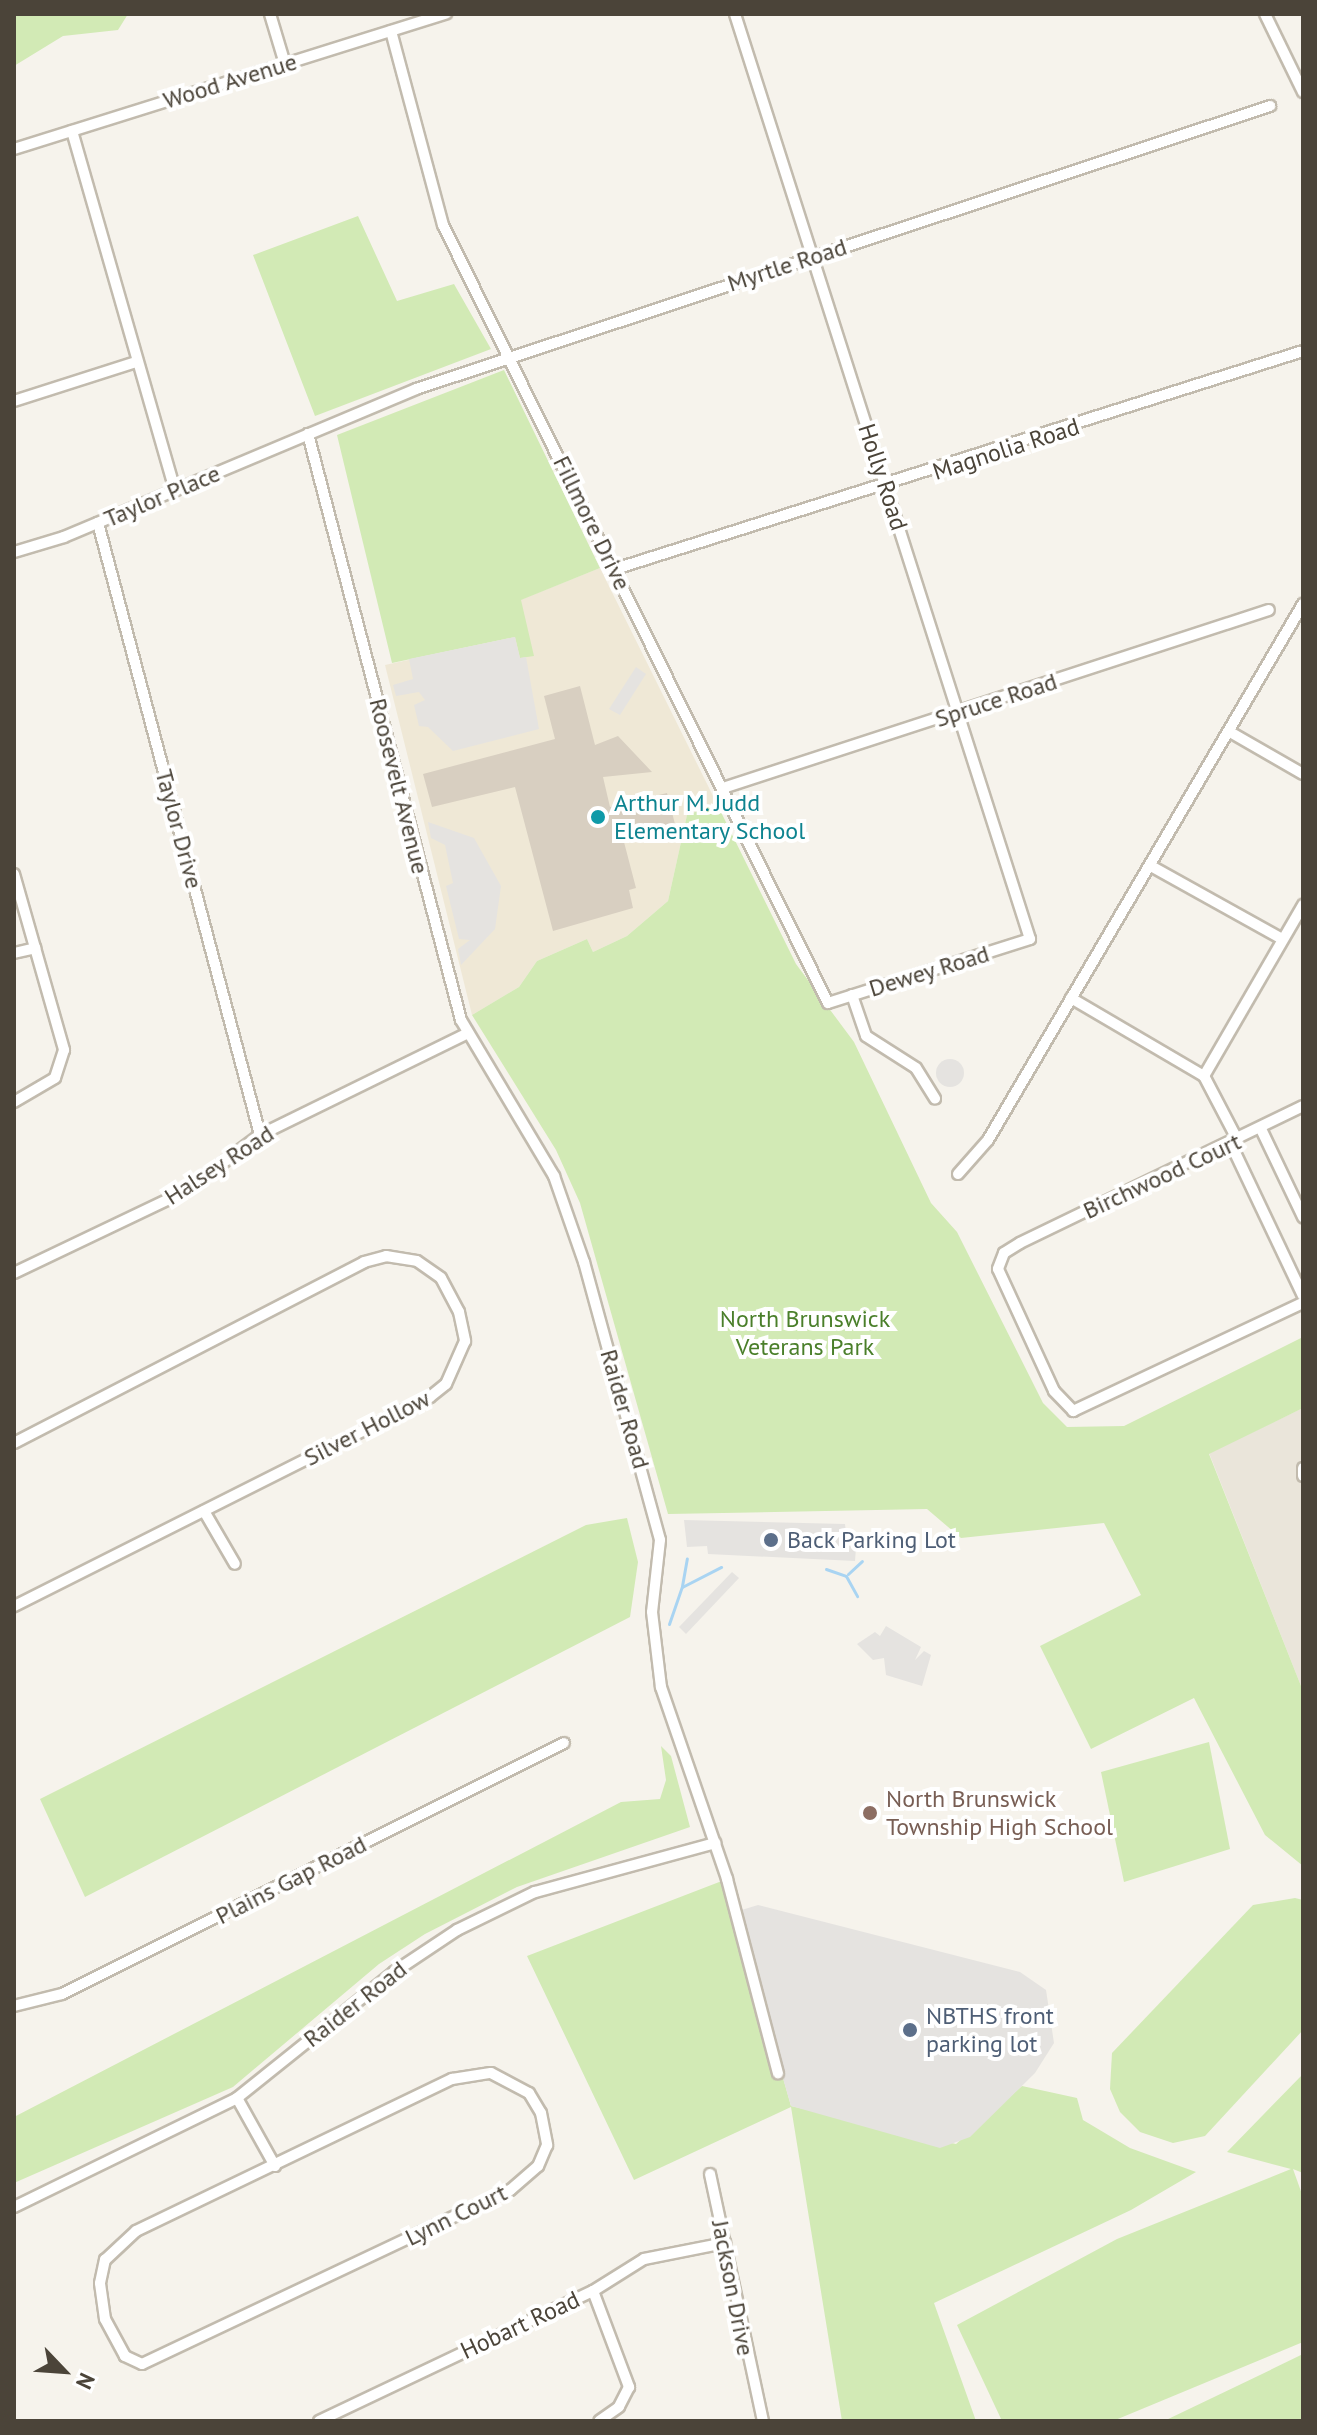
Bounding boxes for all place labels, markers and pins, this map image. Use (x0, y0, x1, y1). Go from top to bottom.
place label: Arthur M. Judd Elementary School (614, 789, 806, 845)
marker: Arthur M. Judd Elementary School (589, 808, 607, 826)
place label: Back Parking Lot (787, 1526, 957, 1554)
marker: Back Parking Lot (762, 1531, 780, 1549)
place label: North Brunswick Township High School (886, 1785, 1113, 1841)
marker: North Brunswick Township High School (861, 1804, 879, 1822)
place label: NBTHS front parking lot (926, 2002, 1054, 2058)
marker: NBTHS front parking lot (901, 2021, 919, 2039)

